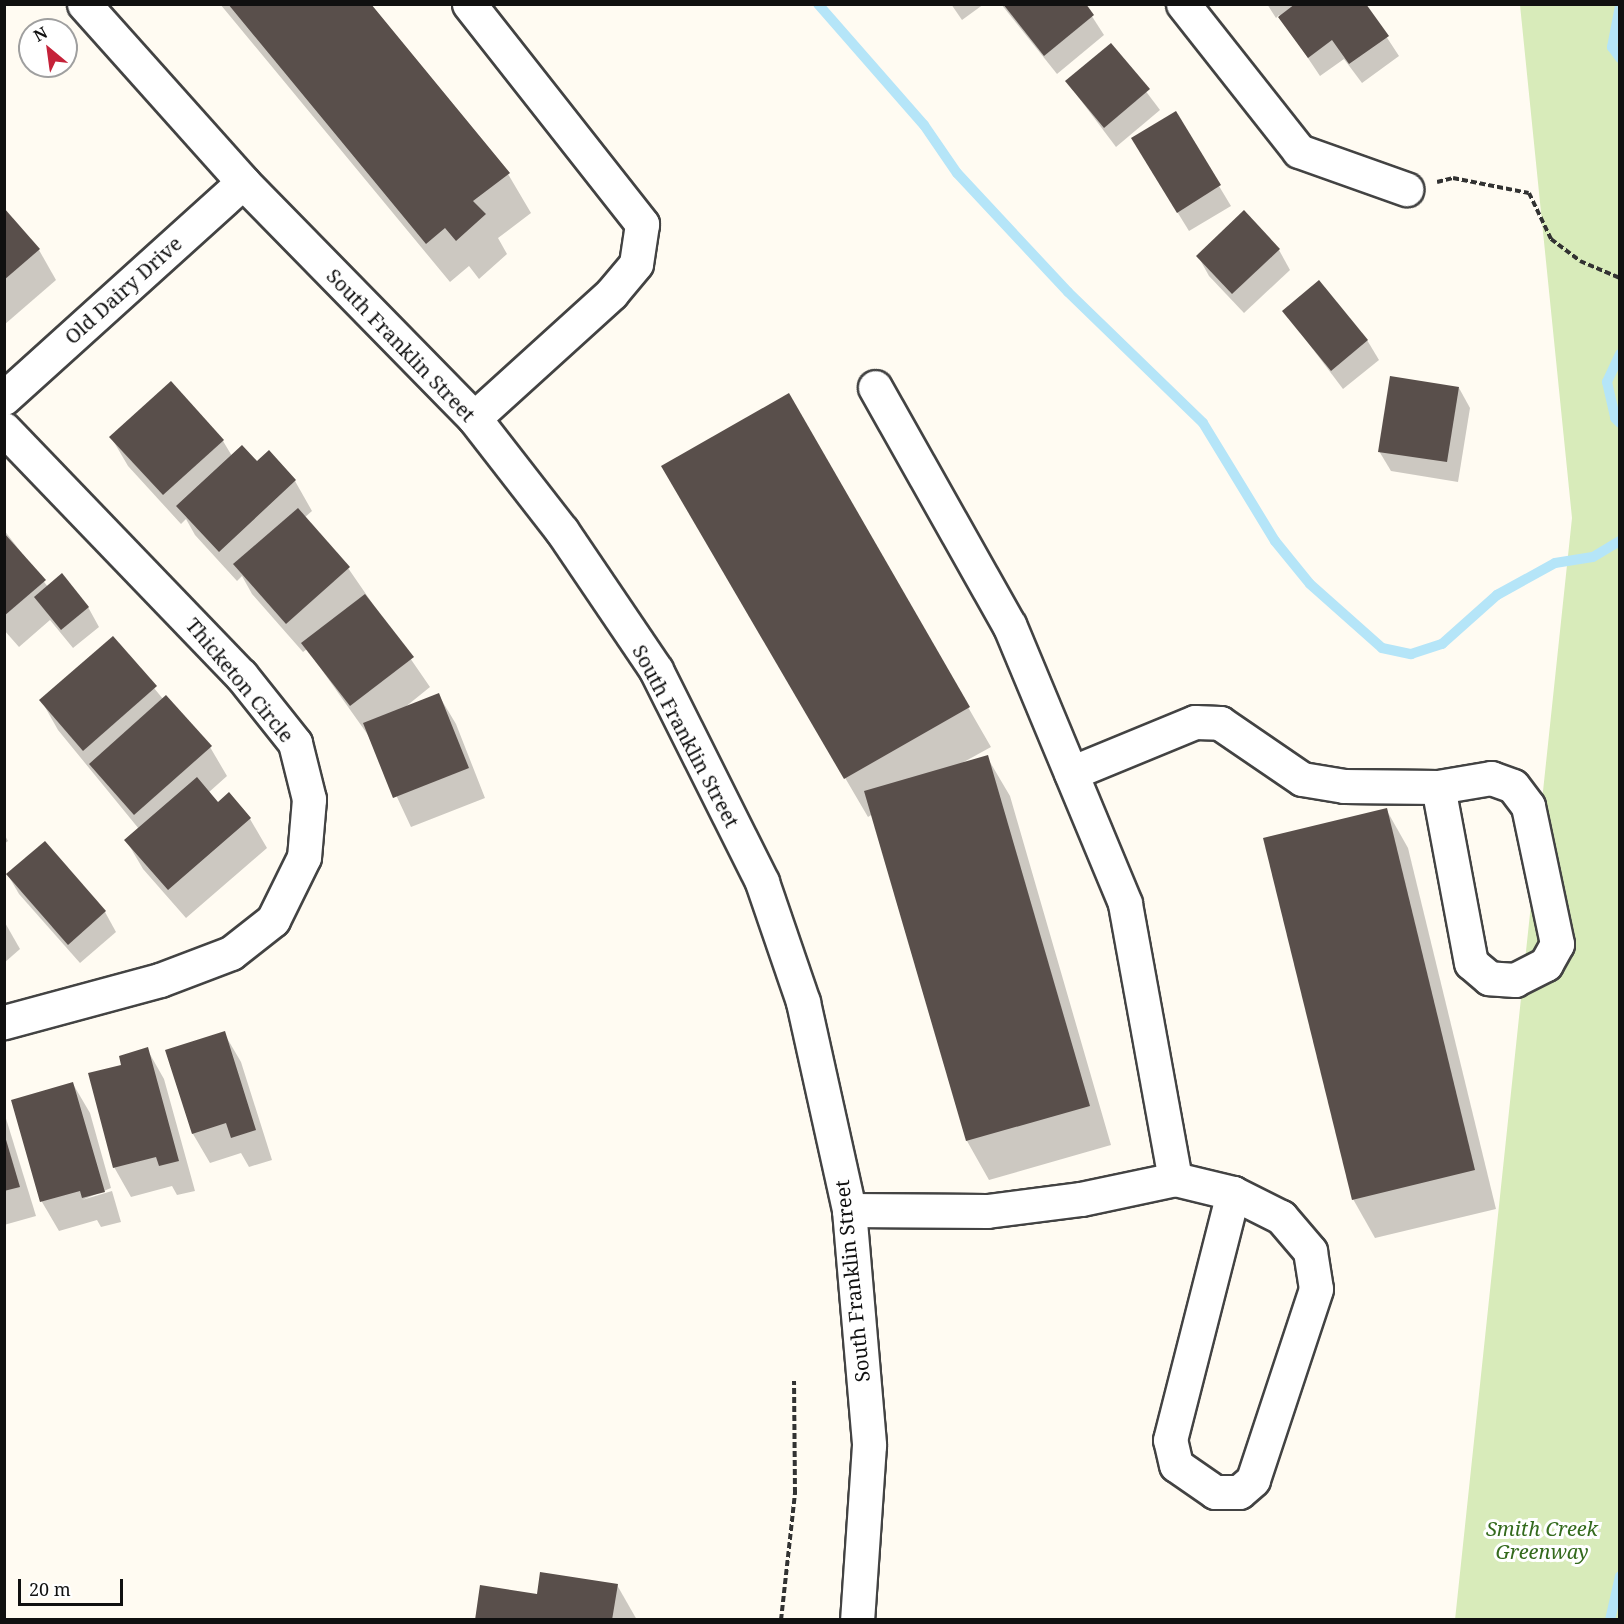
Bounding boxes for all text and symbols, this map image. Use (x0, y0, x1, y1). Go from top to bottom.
north arrow (18, 18, 78, 78)
text: N (29, 21, 51, 47)
street label: Old Dairy Drive (60, 231, 186, 349)
street label: South Franklin Street (322, 264, 480, 426)
street label: Thicketon Circle (181, 613, 299, 747)
street label: South Franklin Street (628, 641, 744, 831)
street label: South Franklin Street (829, 1179, 875, 1383)
park label: Smith Creek Greenway (1486, 1516, 1598, 1563)
scale bar (21, 1567, 126, 1605)
text: 20 m (29, 1577, 71, 1601)

